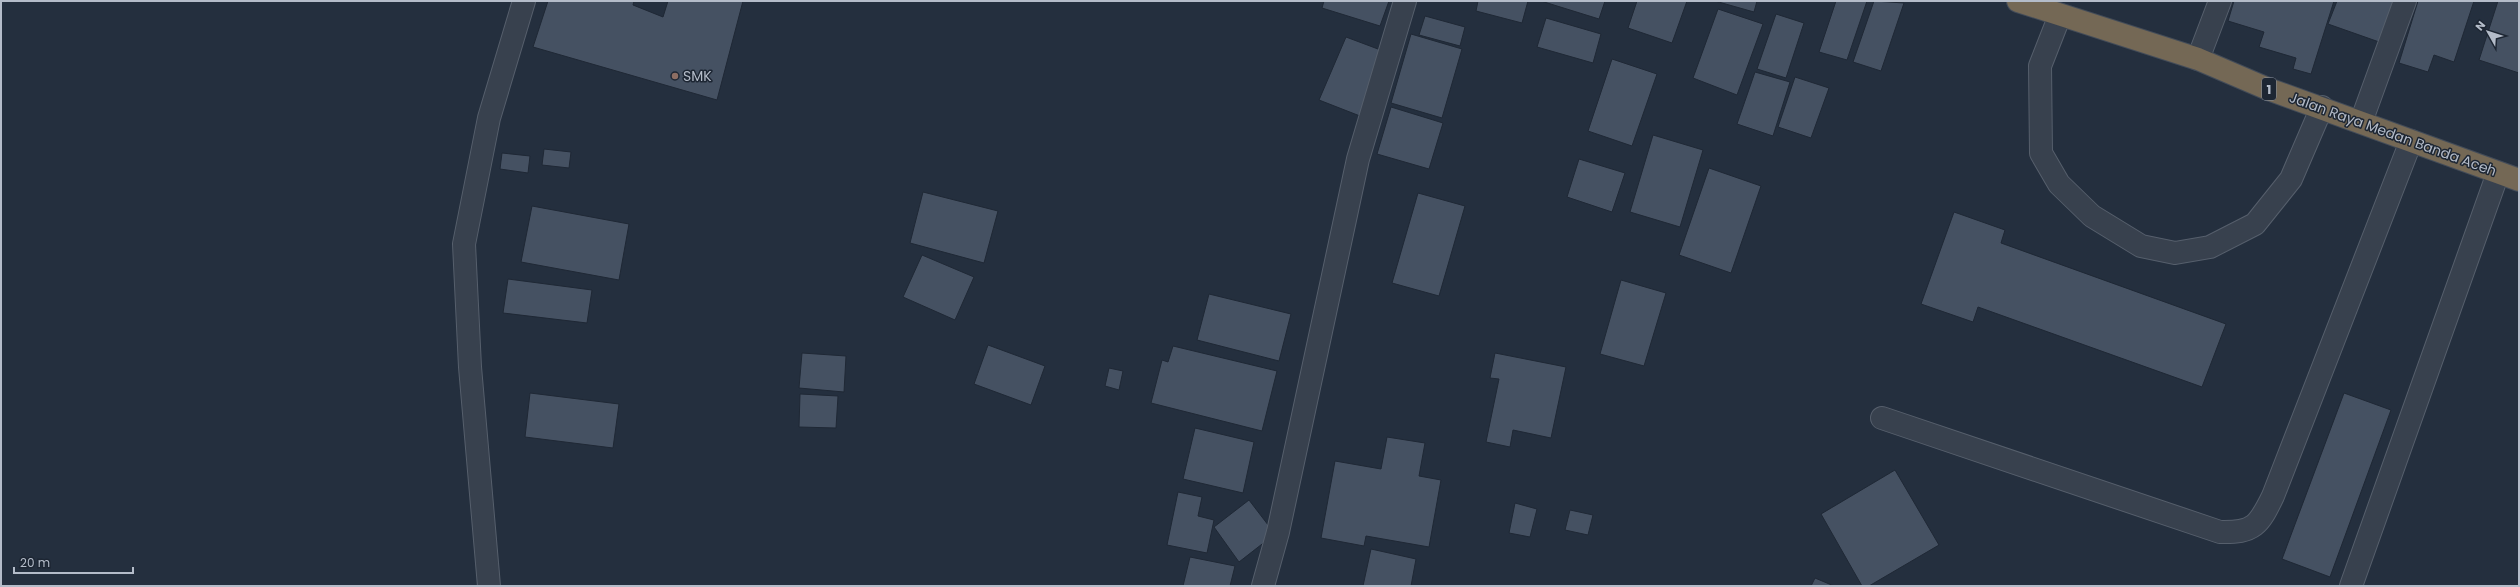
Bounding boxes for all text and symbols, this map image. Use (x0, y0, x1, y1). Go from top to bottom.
north arrow (2468, 12, 2508, 52)
text: N (2471, 17, 2489, 34)
place label: SMK (683, 66, 712, 86)
marker: SMK (670, 71, 680, 81)
road number: 1 (2262, 78, 2276, 100)
street label: Jalan Raya Medan Banda Aceh (2287, 87, 2499, 181)
scale bar (14, 549, 133, 575)
text: 20 m (20, 554, 50, 571)

